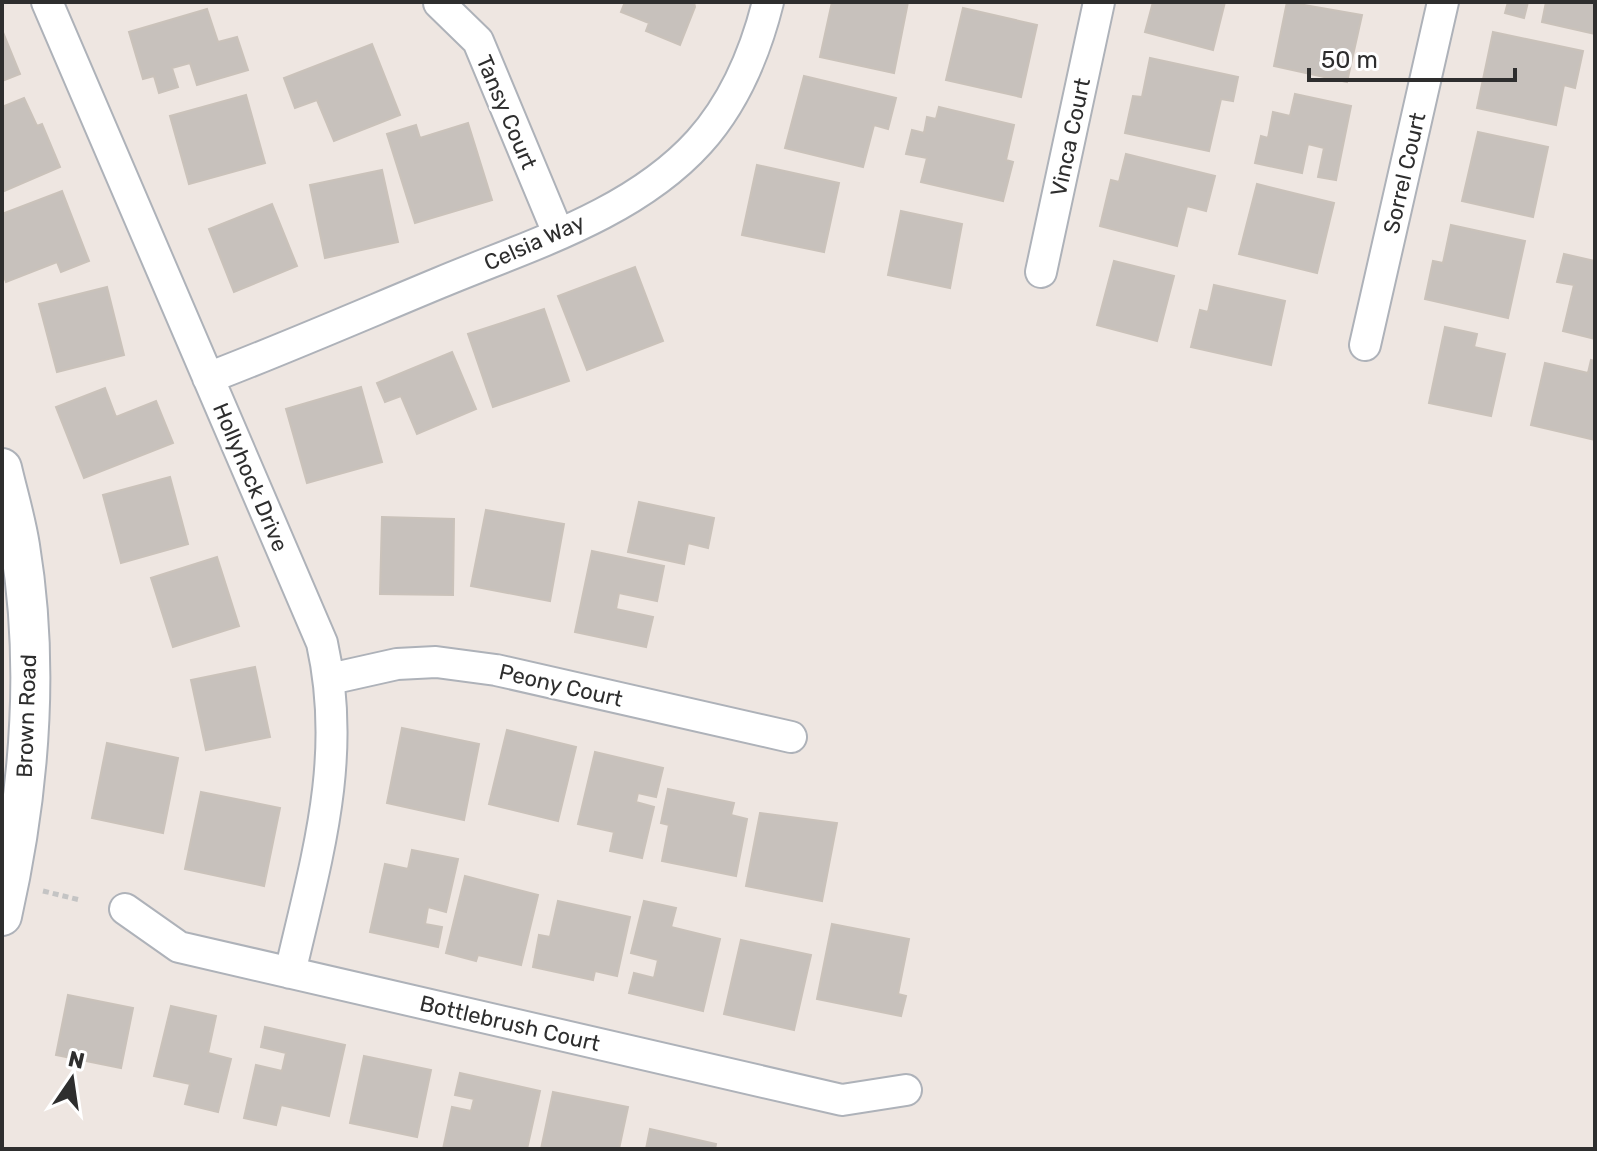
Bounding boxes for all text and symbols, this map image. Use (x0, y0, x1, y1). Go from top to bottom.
scale bar (1309, 32, 1515, 82)
text: 50 m (1321, 46, 1378, 74)
street label: Tansy Court (470, 51, 543, 174)
street label: Vinca Court (1045, 75, 1096, 199)
street label: Sorrel Court (1377, 110, 1432, 236)
street label: Celsia Way (480, 208, 589, 277)
street label: Hollyhock Drive (207, 399, 294, 556)
street label: Brown Road (11, 654, 42, 778)
street label: Peony Court (496, 658, 626, 713)
street label: Bottlebrush Court (417, 990, 603, 1057)
north arrow (32, 1039, 112, 1119)
text: N (66, 1045, 87, 1075)

